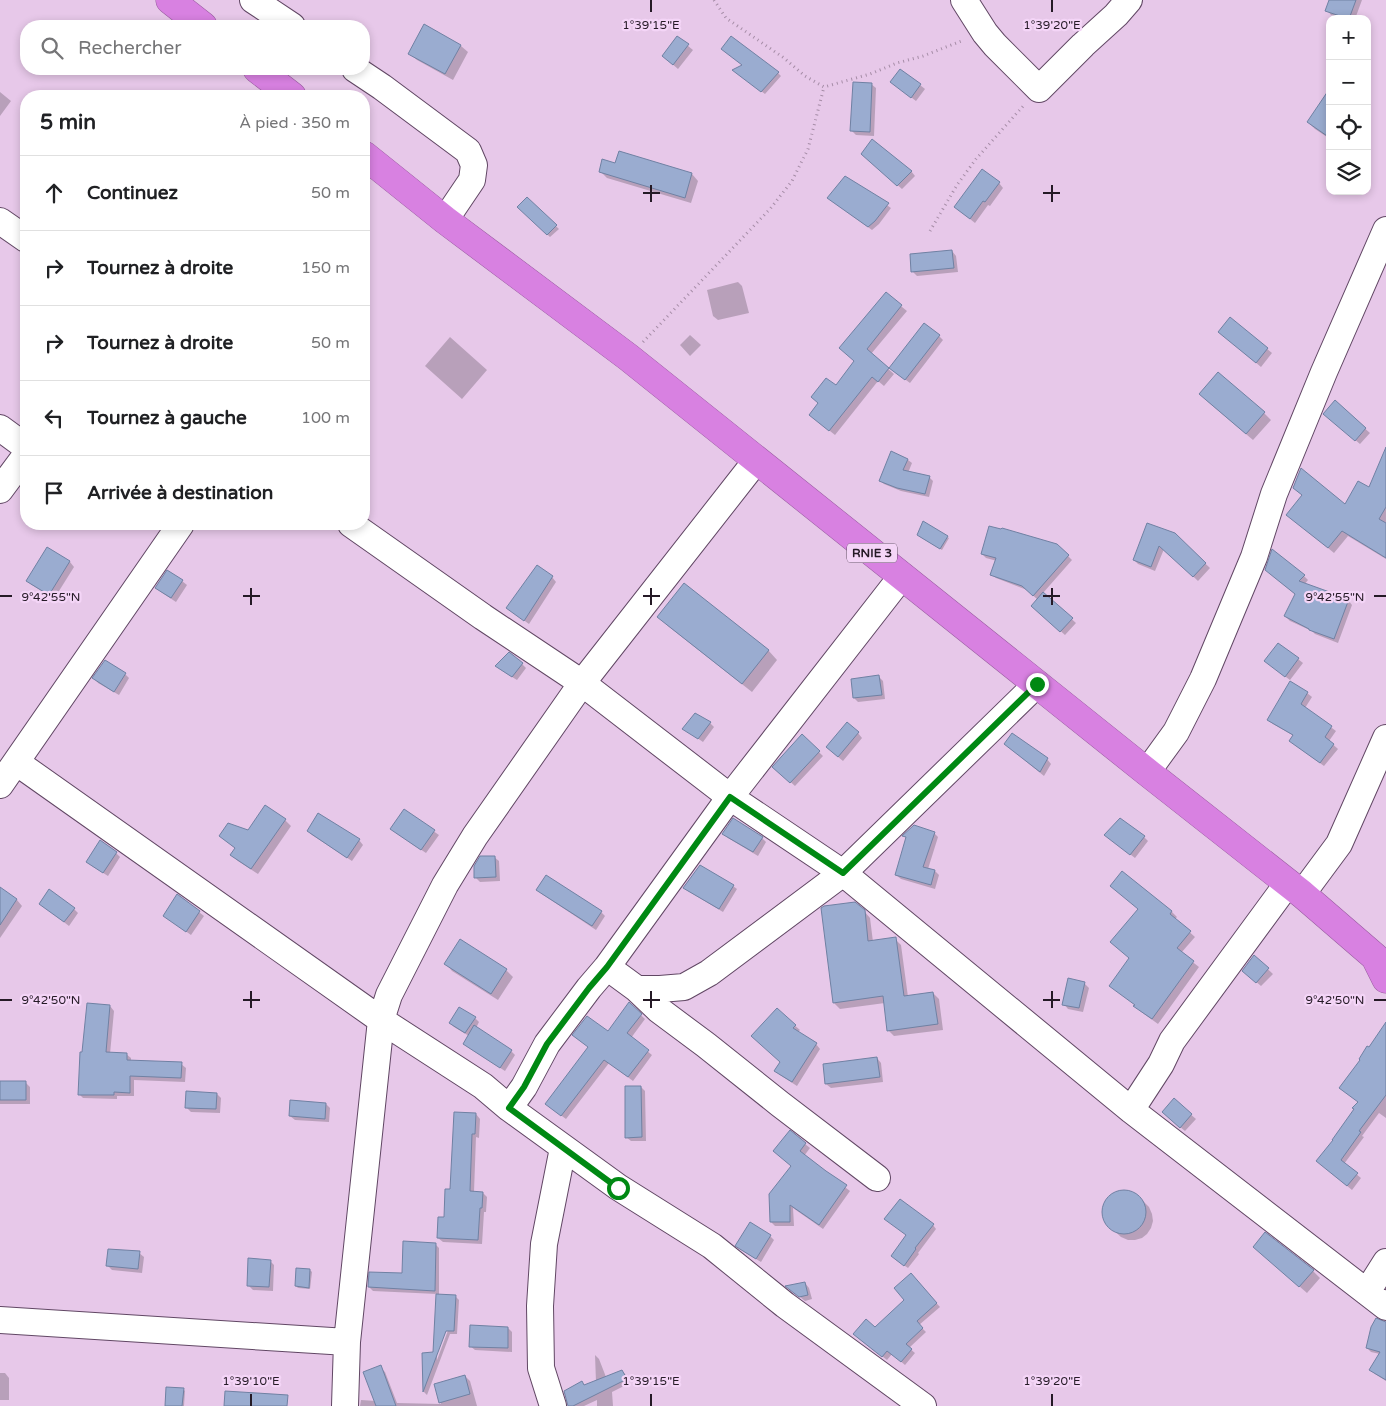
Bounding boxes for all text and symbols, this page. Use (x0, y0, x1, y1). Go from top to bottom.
map controls (1326, 15, 1371, 195)
button: + (1326, 15, 1371, 60)
text: 1°39'15"E (622, 18, 680, 32)
text: 1°39'20"E (1023, 18, 1081, 32)
search box (20, 20, 370, 75)
icon: search (38, 34, 66, 62)
text: Rechercher (78, 37, 181, 59)
button: − (1326, 60, 1371, 105)
button: locate (1326, 105, 1371, 150)
text: 5 min (40, 110, 96, 135)
text: À pied · 350 m (239, 113, 350, 133)
button: layers (1326, 150, 1371, 195)
icon: ahead (40, 179, 68, 207)
text: Continuez (87, 182, 178, 204)
text: 50 m (311, 183, 350, 203)
icon: right (40, 254, 68, 282)
text: Tournez à droite (87, 257, 233, 279)
text: 150 m (301, 258, 350, 278)
icon: right (40, 329, 68, 357)
text: Tournez à droite (87, 332, 233, 354)
text: 50 m (311, 333, 350, 353)
icon: left (40, 404, 68, 432)
text: Tournez à gauche (87, 407, 247, 429)
text: 100 m (301, 408, 350, 428)
icon: arrive (40, 479, 68, 507)
text: Arrivée à destination (87, 482, 273, 504)
road number: RNIE 3 (847, 544, 897, 562)
text: 9°42'55"N (22, 590, 80, 604)
text: 9°42'55"N (1306, 590, 1364, 604)
route end (1026, 673, 1049, 696)
text: 9°42'50"N (22, 993, 80, 1007)
text: 9°42'50"N (1306, 993, 1364, 1007)
route start (607, 1177, 630, 1200)
text: 1°39'10"E (222, 1374, 280, 1388)
text: 1°39'15"E (622, 1374, 680, 1388)
text: 1°39'20"E (1023, 1374, 1081, 1388)

